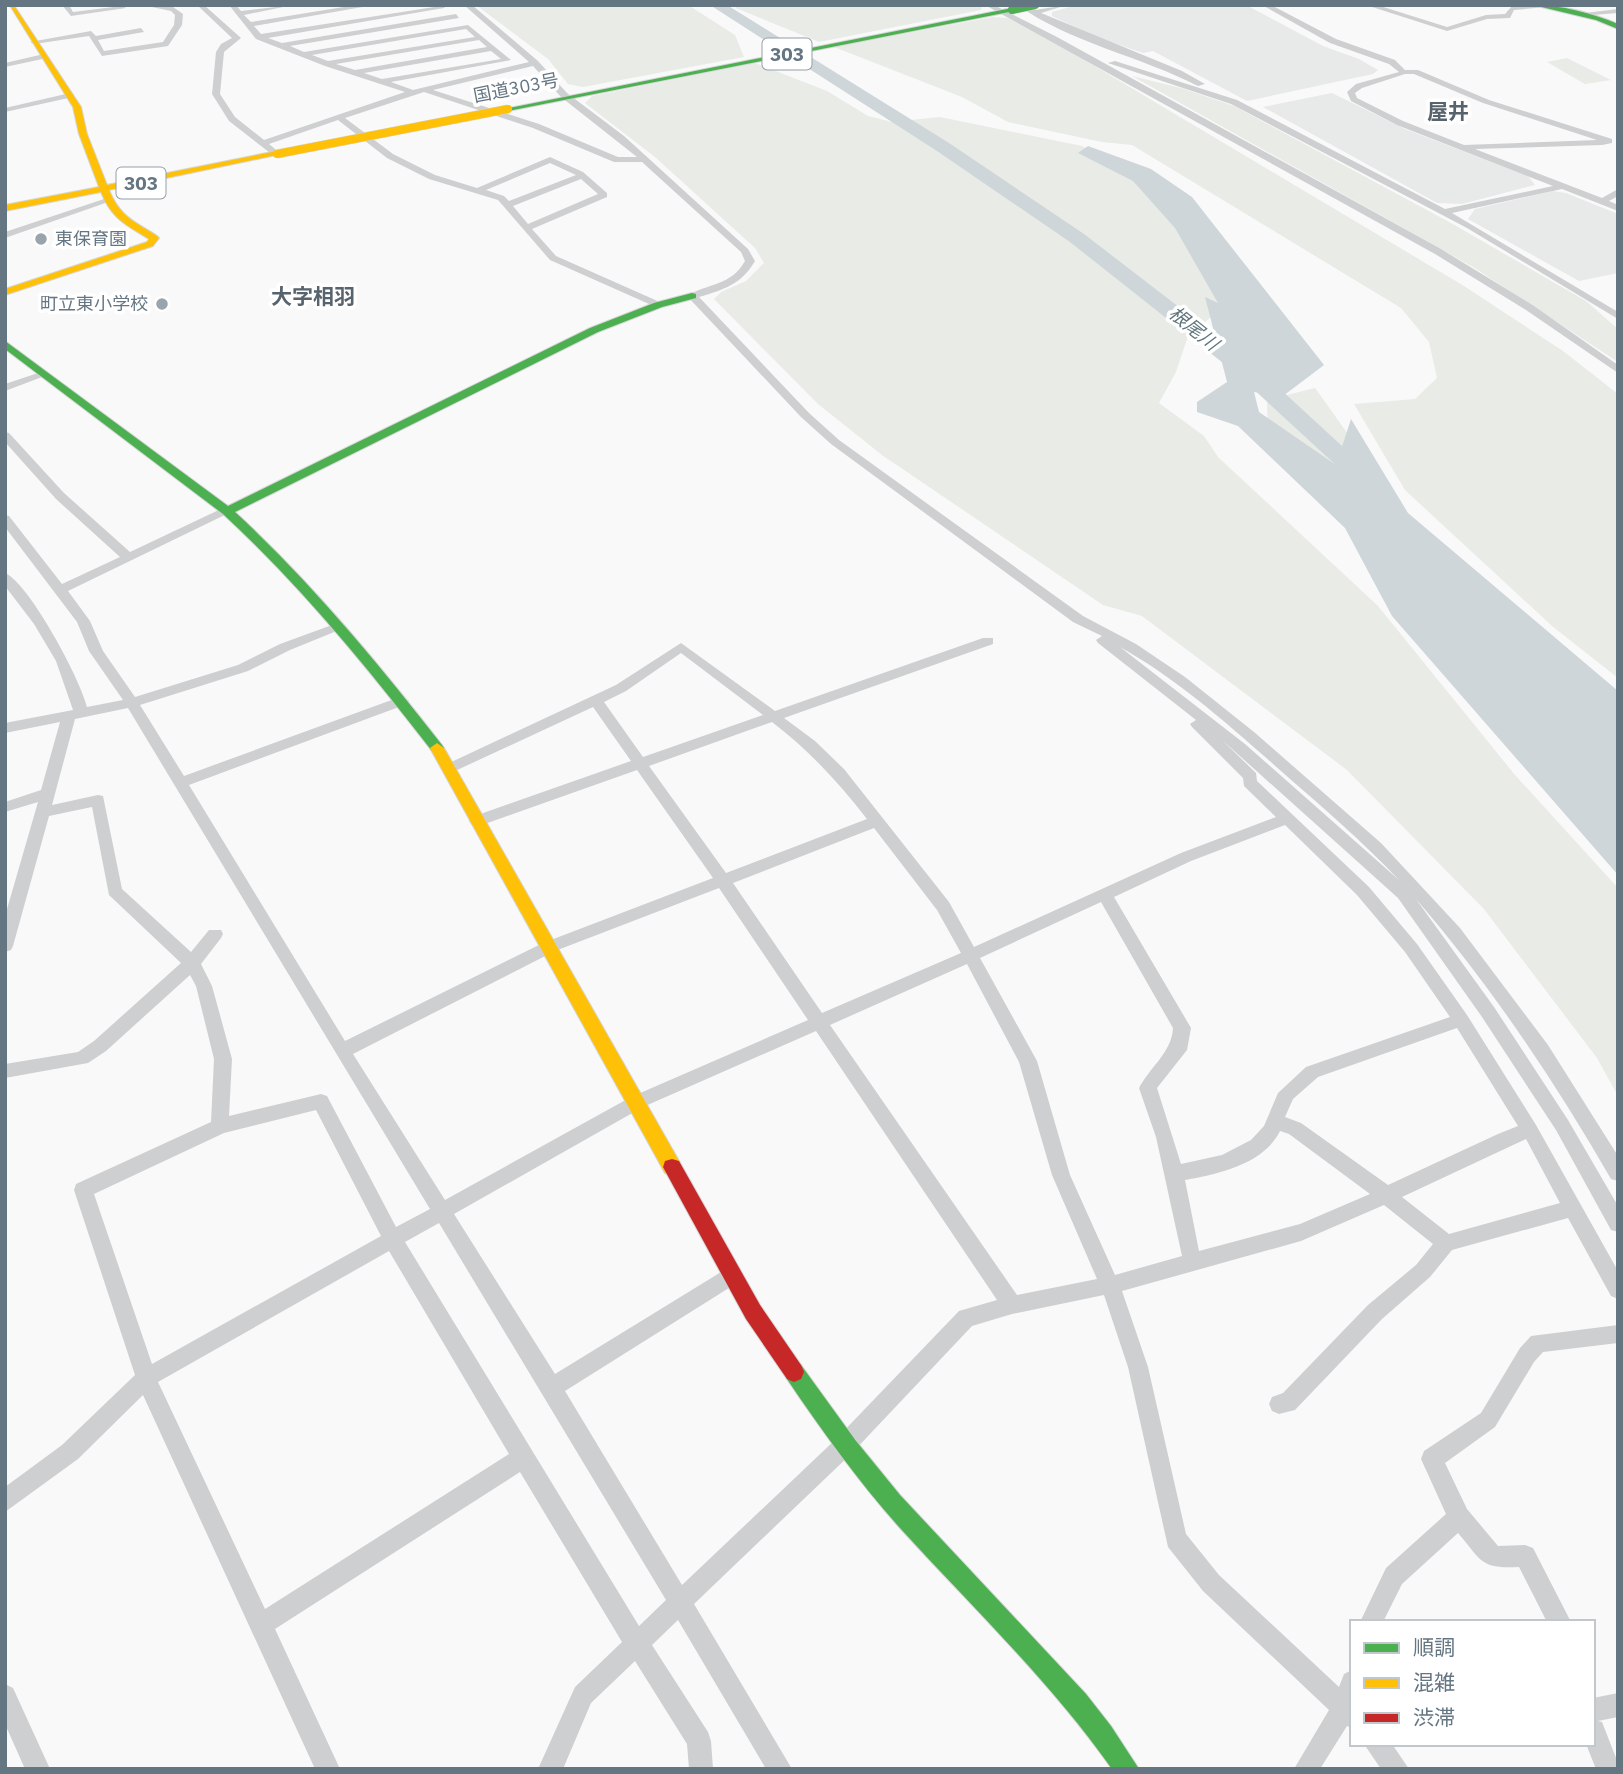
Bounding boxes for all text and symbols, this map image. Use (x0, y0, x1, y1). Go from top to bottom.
road number: 303 (762, 38, 812, 70)
street label: 国道303号 (471, 68, 561, 107)
district label: 屋井 (1427, 97, 1469, 125)
road number: 303 (116, 168, 166, 198)
place label: 東保育園 (55, 227, 127, 250)
marker: 東保育園 (33, 231, 49, 247)
district label: 大字相羽 (271, 282, 355, 310)
place label: 町立東小学校 (40, 292, 148, 315)
marker: 町立東小学校 (154, 296, 170, 312)
water label: 根尾川 (1164, 301, 1225, 357)
legend (1350, 1620, 1595, 1746)
text: 順調 (1413, 1633, 1455, 1661)
text: 混雑 (1413, 1668, 1455, 1696)
text: 渋滞 (1413, 1703, 1455, 1731)

